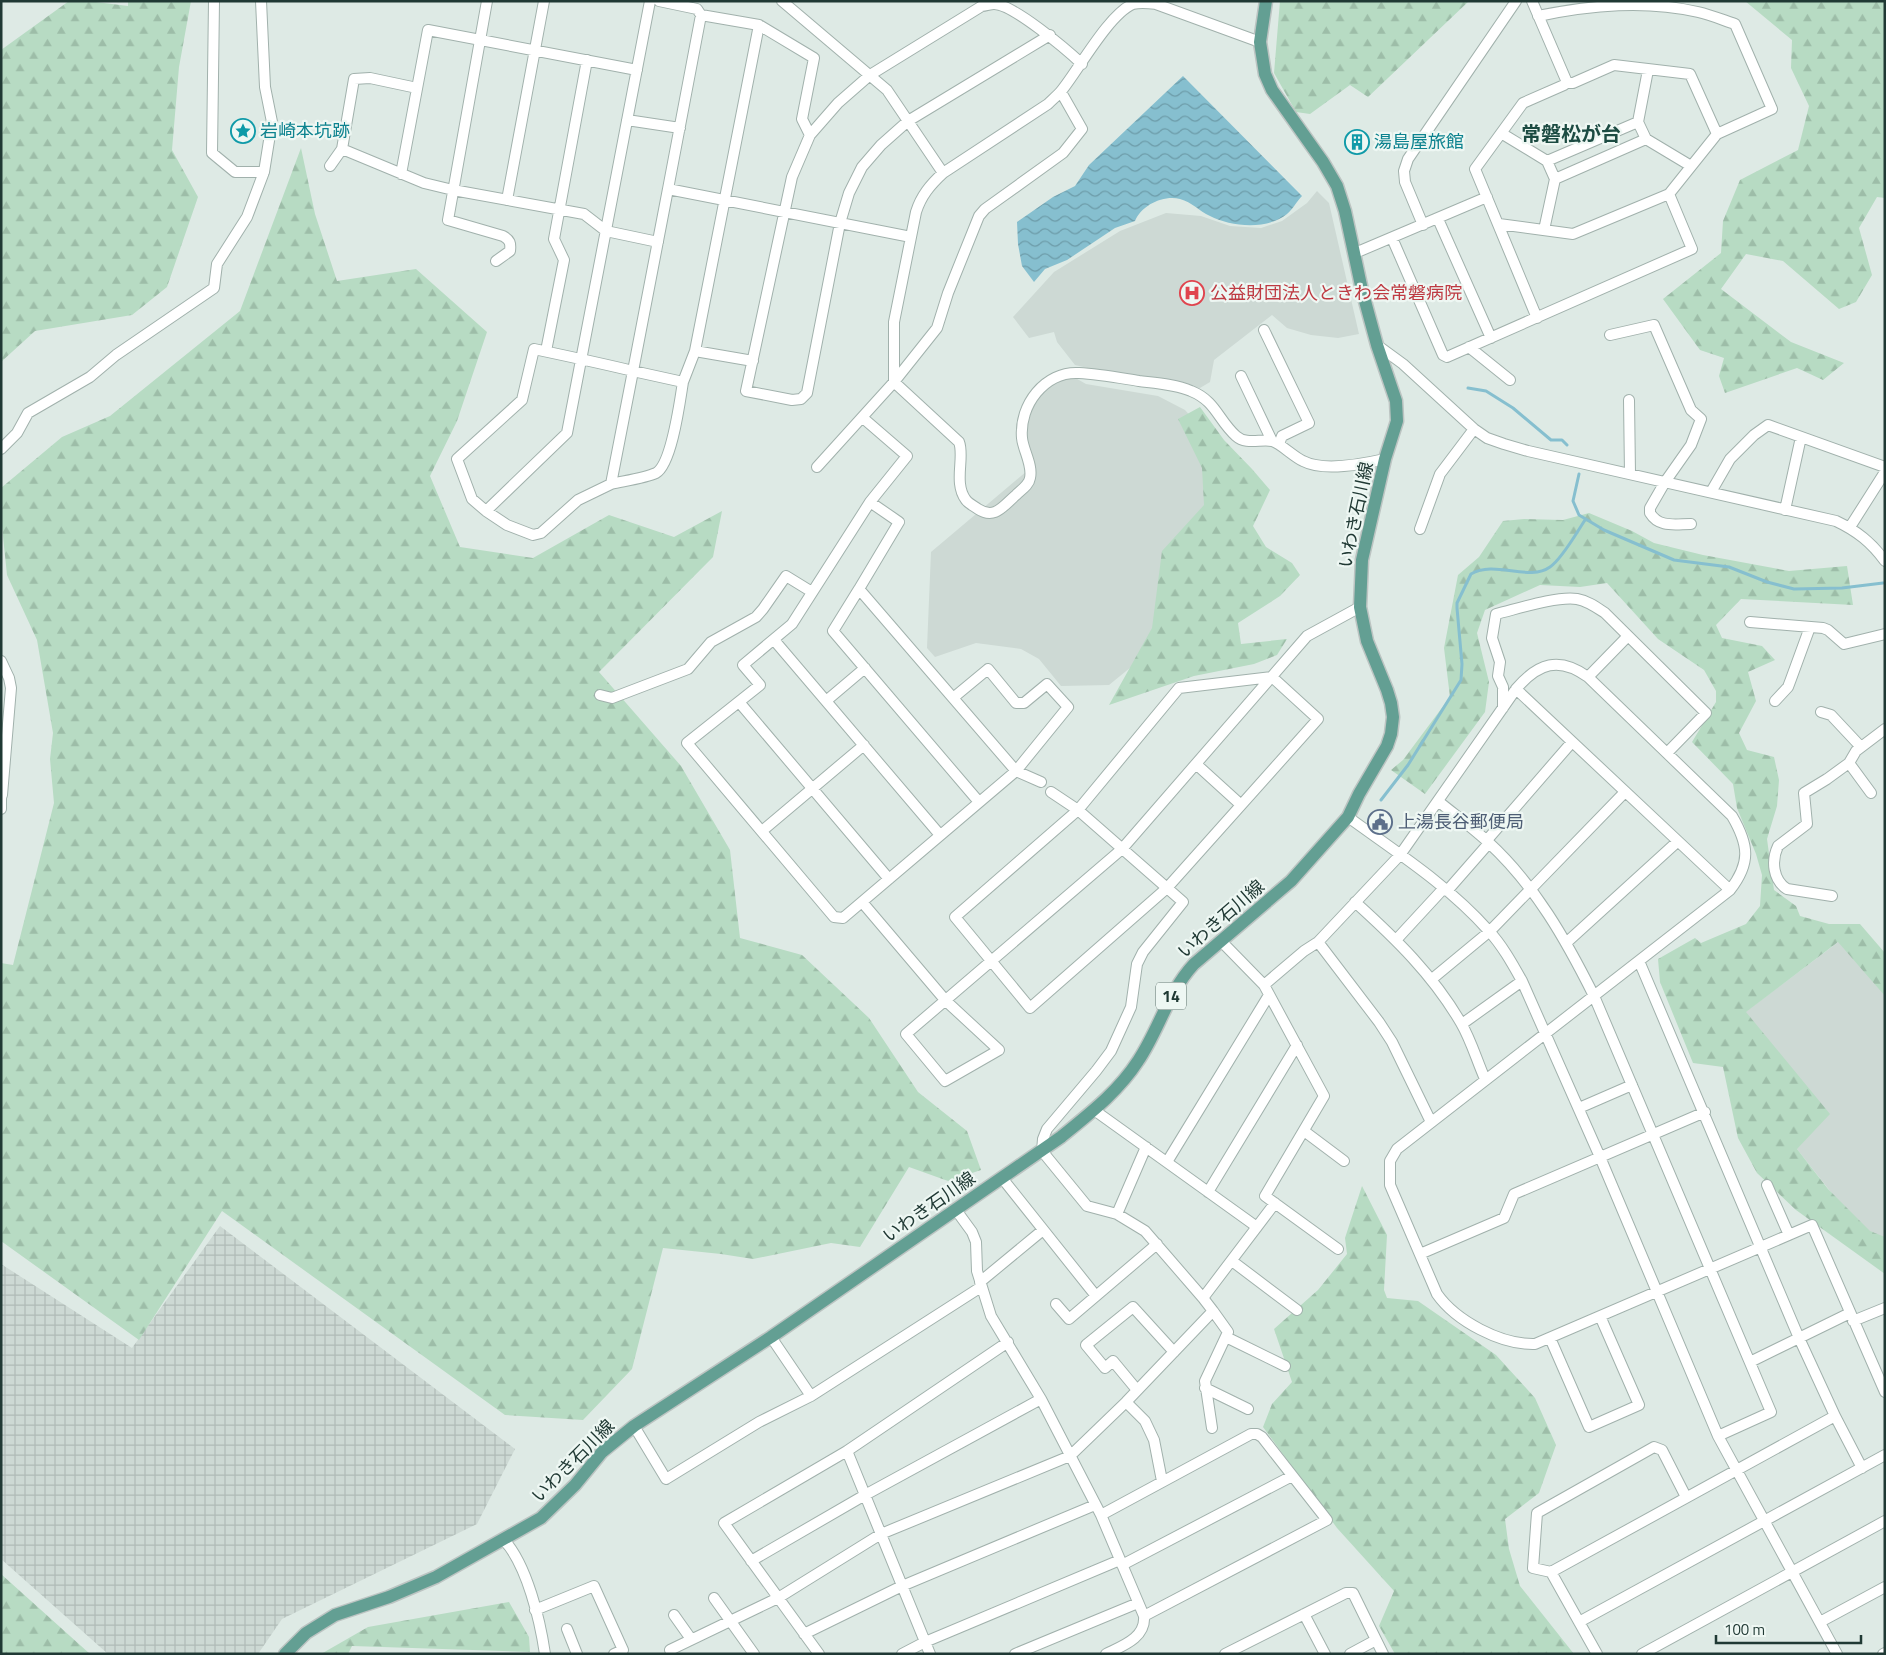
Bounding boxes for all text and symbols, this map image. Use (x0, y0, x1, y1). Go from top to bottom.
place label: 岩崎本坑跡 (260, 117, 350, 144)
place icon: 岩崎本坑跡 (230, 118, 256, 144)
district label: 常磐松が台 (1521, 118, 1621, 149)
place label: 湯島屋旅館 (1374, 128, 1464, 155)
building icon: 湯島屋旅館 (1344, 129, 1370, 155)
place label: 公益財団法人ときわ会常磐病院 (1210, 279, 1462, 306)
hospital icon: 公益財団法人ときわ会常磐病院 (1179, 280, 1205, 306)
street label: いわき石川線 (1331, 459, 1380, 571)
place label: 上湯長谷郵便局 (1398, 808, 1524, 835)
public building icon: 上湯長谷郵便局 (1367, 809, 1393, 835)
street label: いわき石川線 (1171, 873, 1270, 964)
road number: 14 (1156, 982, 1186, 1009)
street label: いわき石川線 (877, 1165, 981, 1249)
street label: いわき石川線 (525, 1413, 620, 1508)
scale bar (1716, 1612, 1861, 1644)
text: 100 m (1724, 1618, 1765, 1641)

